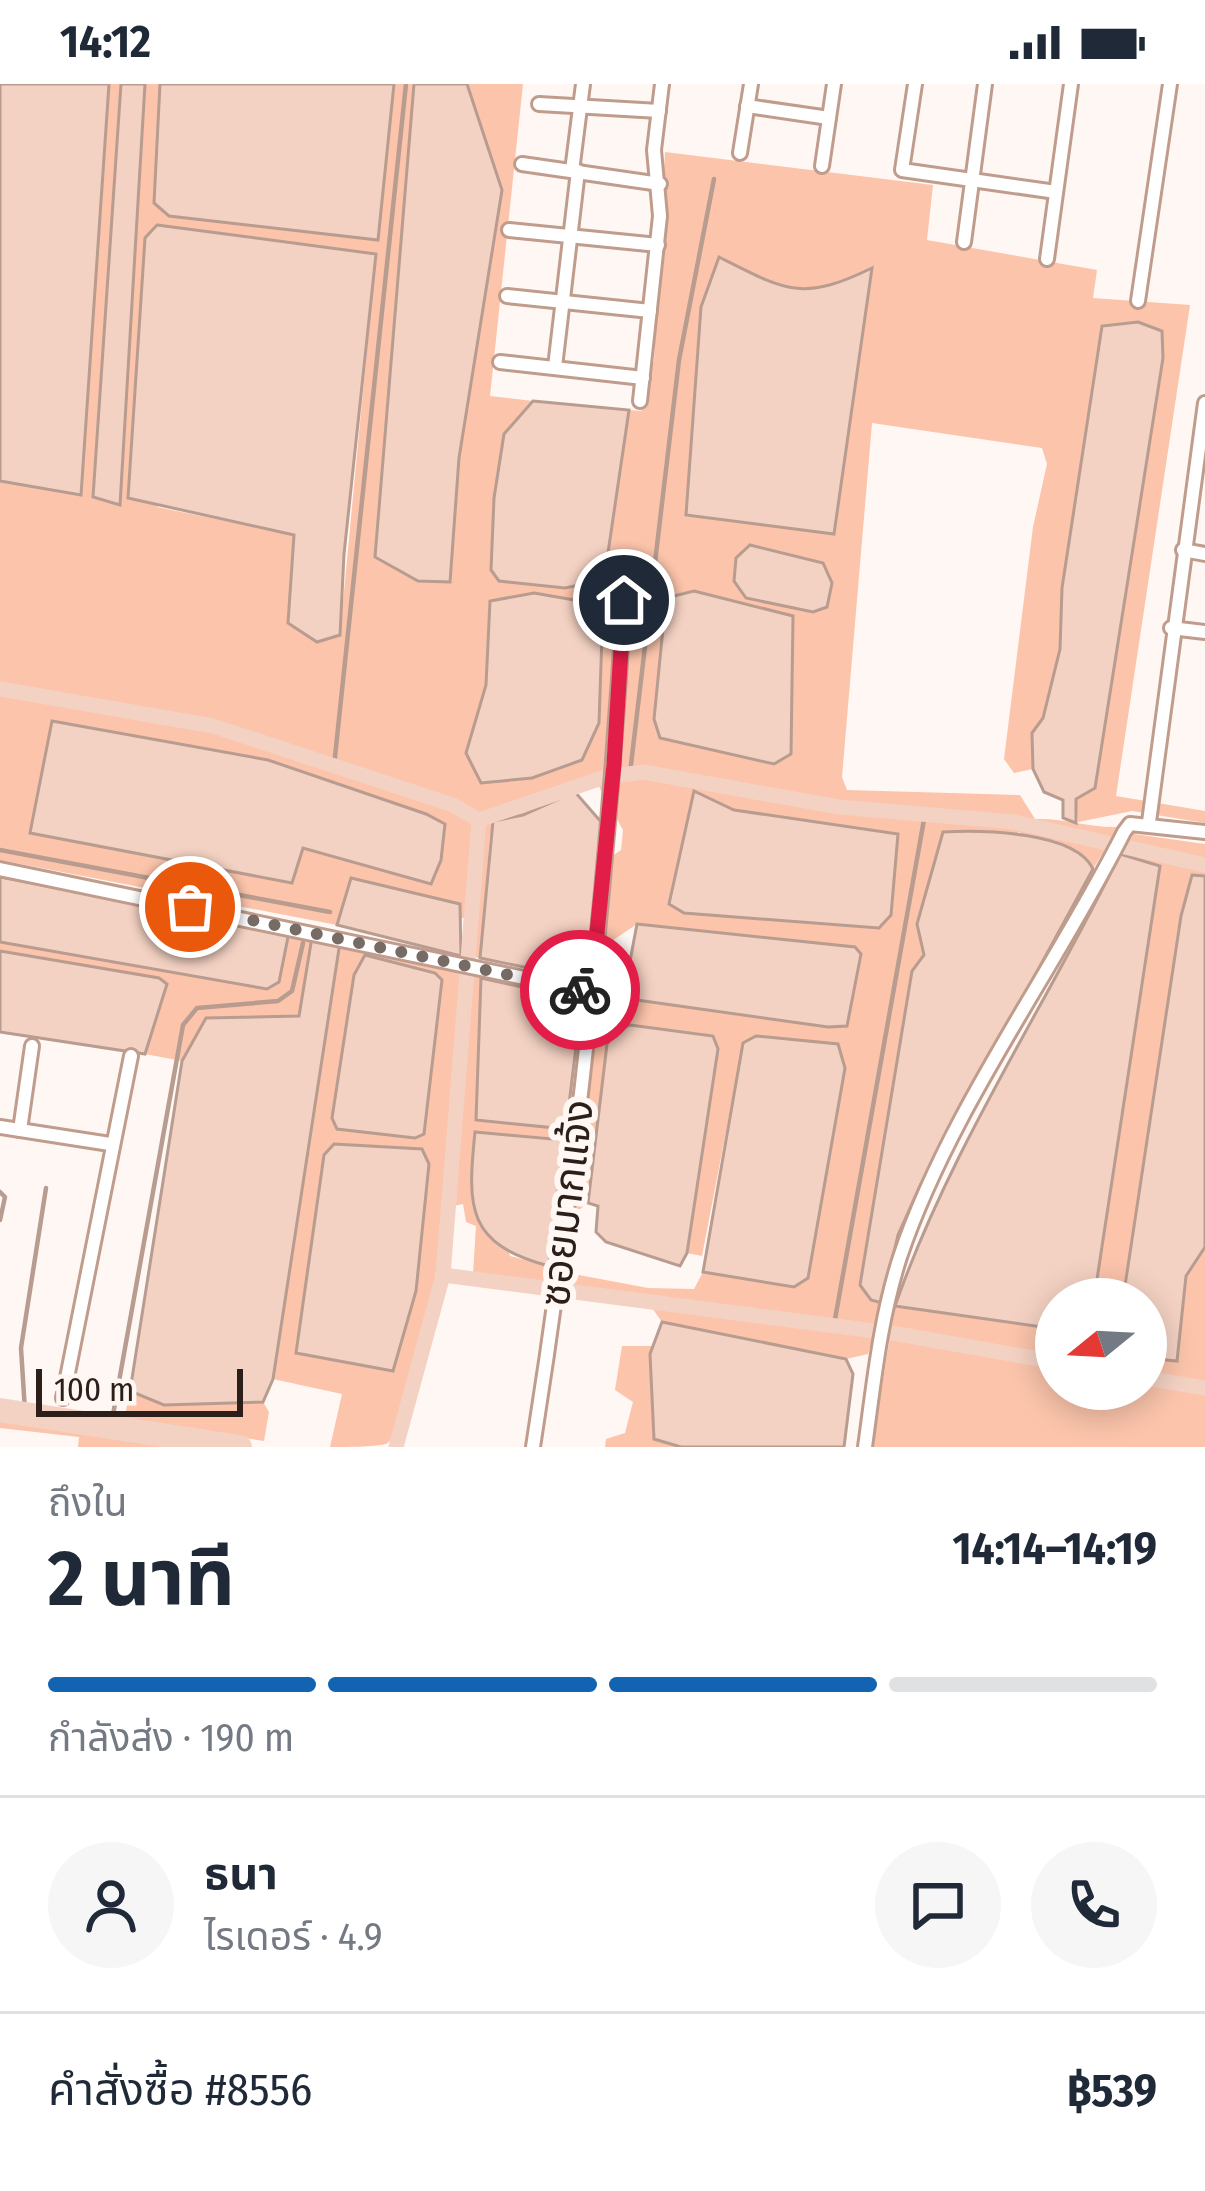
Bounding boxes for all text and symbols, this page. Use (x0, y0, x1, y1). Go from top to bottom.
text: 14:12 (60, 15, 151, 69)
pin (573, 549, 675, 651)
icon: home (591, 567, 657, 633)
pin (139, 856, 241, 958)
icon: bag (157, 874, 223, 940)
courier (520, 930, 640, 1050)
icon: bike (547, 957, 613, 1023)
street label: ซอยมากแจ้ง (530, 1097, 604, 1309)
north arrow (1035, 1278, 1167, 1410)
map controls (1035, 1278, 1167, 1410)
scale bar (36, 1363, 243, 1416)
text: 100 m (54, 1370, 134, 1410)
text: ถึงใน (48, 1480, 127, 1526)
text: 14:14–14:19 (952, 1522, 1157, 1576)
text: 2 นาที (48, 1532, 235, 1626)
text: กำลังส่ง · 190 m (48, 1715, 294, 1761)
button: person (48, 1842, 174, 1968)
button: chat (875, 1842, 1001, 1968)
button: phone (1031, 1842, 1157, 1968)
text: ธนา (204, 1847, 278, 1901)
text: ไรเดอร์ · 4.9 (204, 1914, 383, 1960)
text: คำสั่งซื้อ #8556 (48, 2063, 312, 2117)
text: ฿539 (1067, 2064, 1157, 2118)

